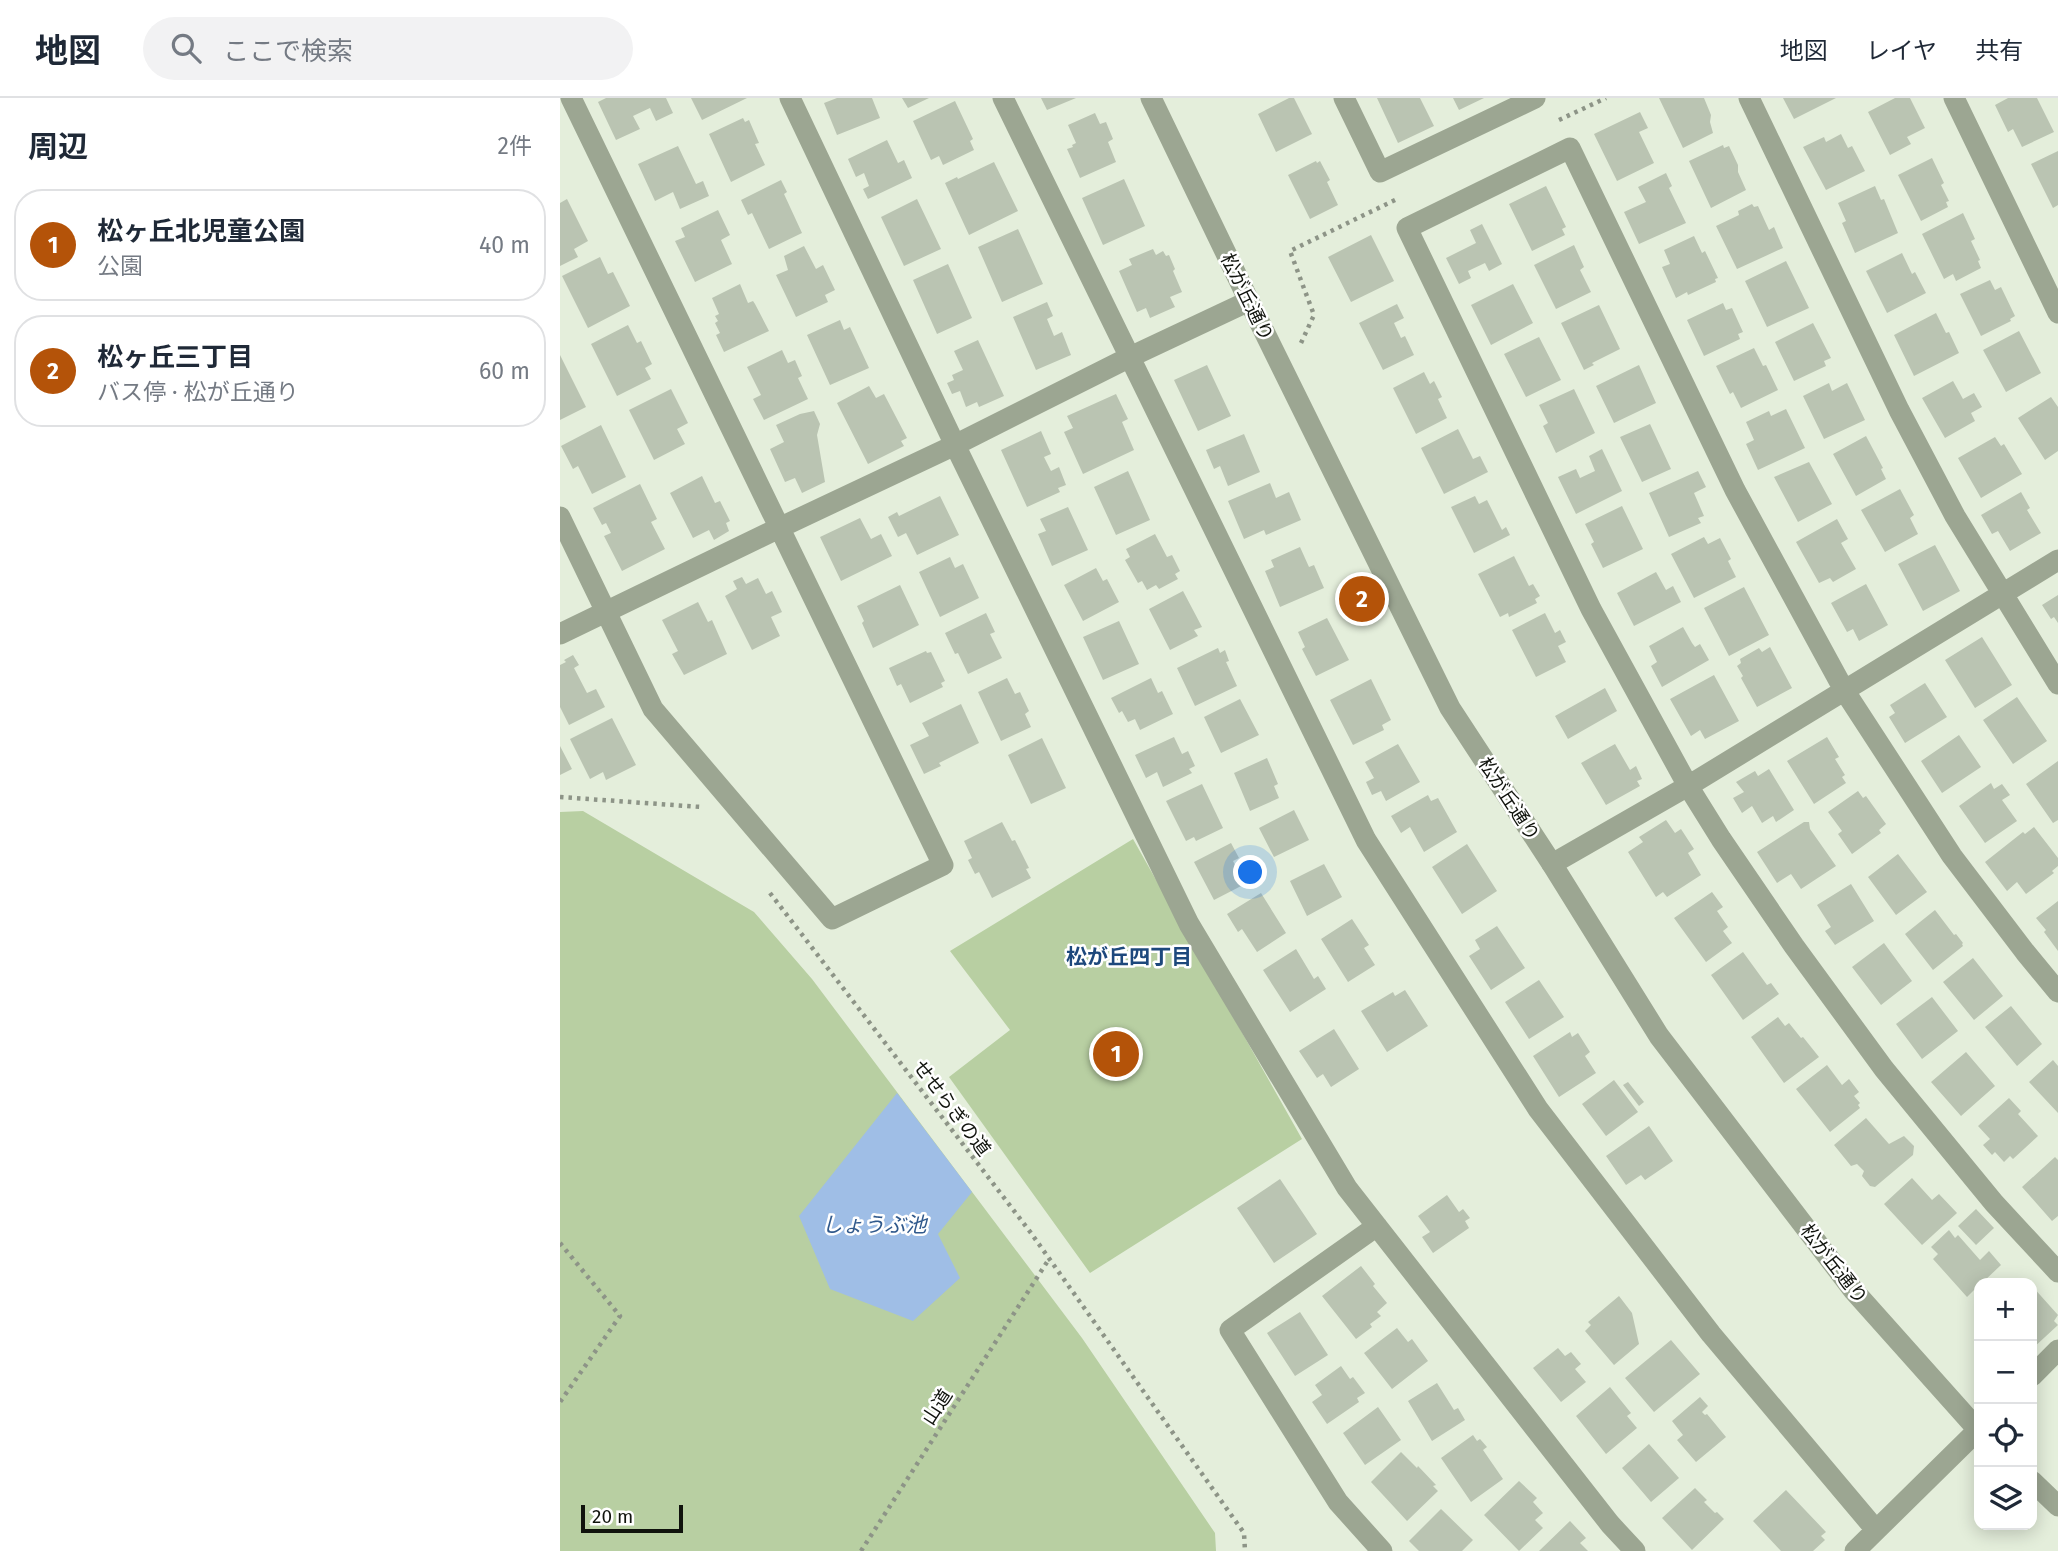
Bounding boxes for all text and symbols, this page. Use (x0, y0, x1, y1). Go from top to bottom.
search box (143, 17, 633, 80)
icon: search (167, 29, 205, 67)
text: 地図 (35, 31, 101, 71)
text: ここで検索 (223, 36, 353, 67)
text: 地図 (1780, 37, 1828, 65)
text: レイヤ (1866, 37, 1937, 65)
text: 共有 (1975, 37, 2023, 65)
text: 周辺 (28, 129, 88, 165)
text: 2件 (498, 132, 532, 160)
text: 松ヶ丘北児童公園 (97, 216, 305, 247)
text: 1 (48, 231, 58, 259)
text: 40 m (479, 231, 530, 259)
street label: 松が丘通り (1216, 249, 1278, 345)
text: 公園 (97, 252, 143, 280)
text: 松ヶ丘三丁目 (97, 342, 253, 373)
text: 2 (47, 357, 59, 385)
text: 60 m (479, 357, 530, 385)
text: バス停 · 松が丘通り (97, 378, 299, 406)
pin: 2 (1339, 573, 1385, 625)
street label: 松が丘通り (1473, 753, 1545, 845)
your location (1233, 855, 1267, 889)
district label: 松が丘四丁目 (1066, 944, 1192, 970)
pin: 1 (1093, 1028, 1139, 1080)
street label: せせらぎの道 (909, 1056, 995, 1160)
water label: しょうぶ池 (822, 1212, 928, 1238)
street label: 松が丘通り (1796, 1219, 1872, 1309)
map controls (1974, 1278, 2037, 1530)
button: + (1974, 1278, 2037, 1341)
button: − (1974, 1341, 2037, 1404)
street label: 山道 (917, 1385, 957, 1429)
button: locate (1974, 1404, 2037, 1467)
button: layers (1974, 1467, 2037, 1530)
scale bar (581, 1502, 682, 1534)
text: 20 m (592, 1505, 633, 1528)

